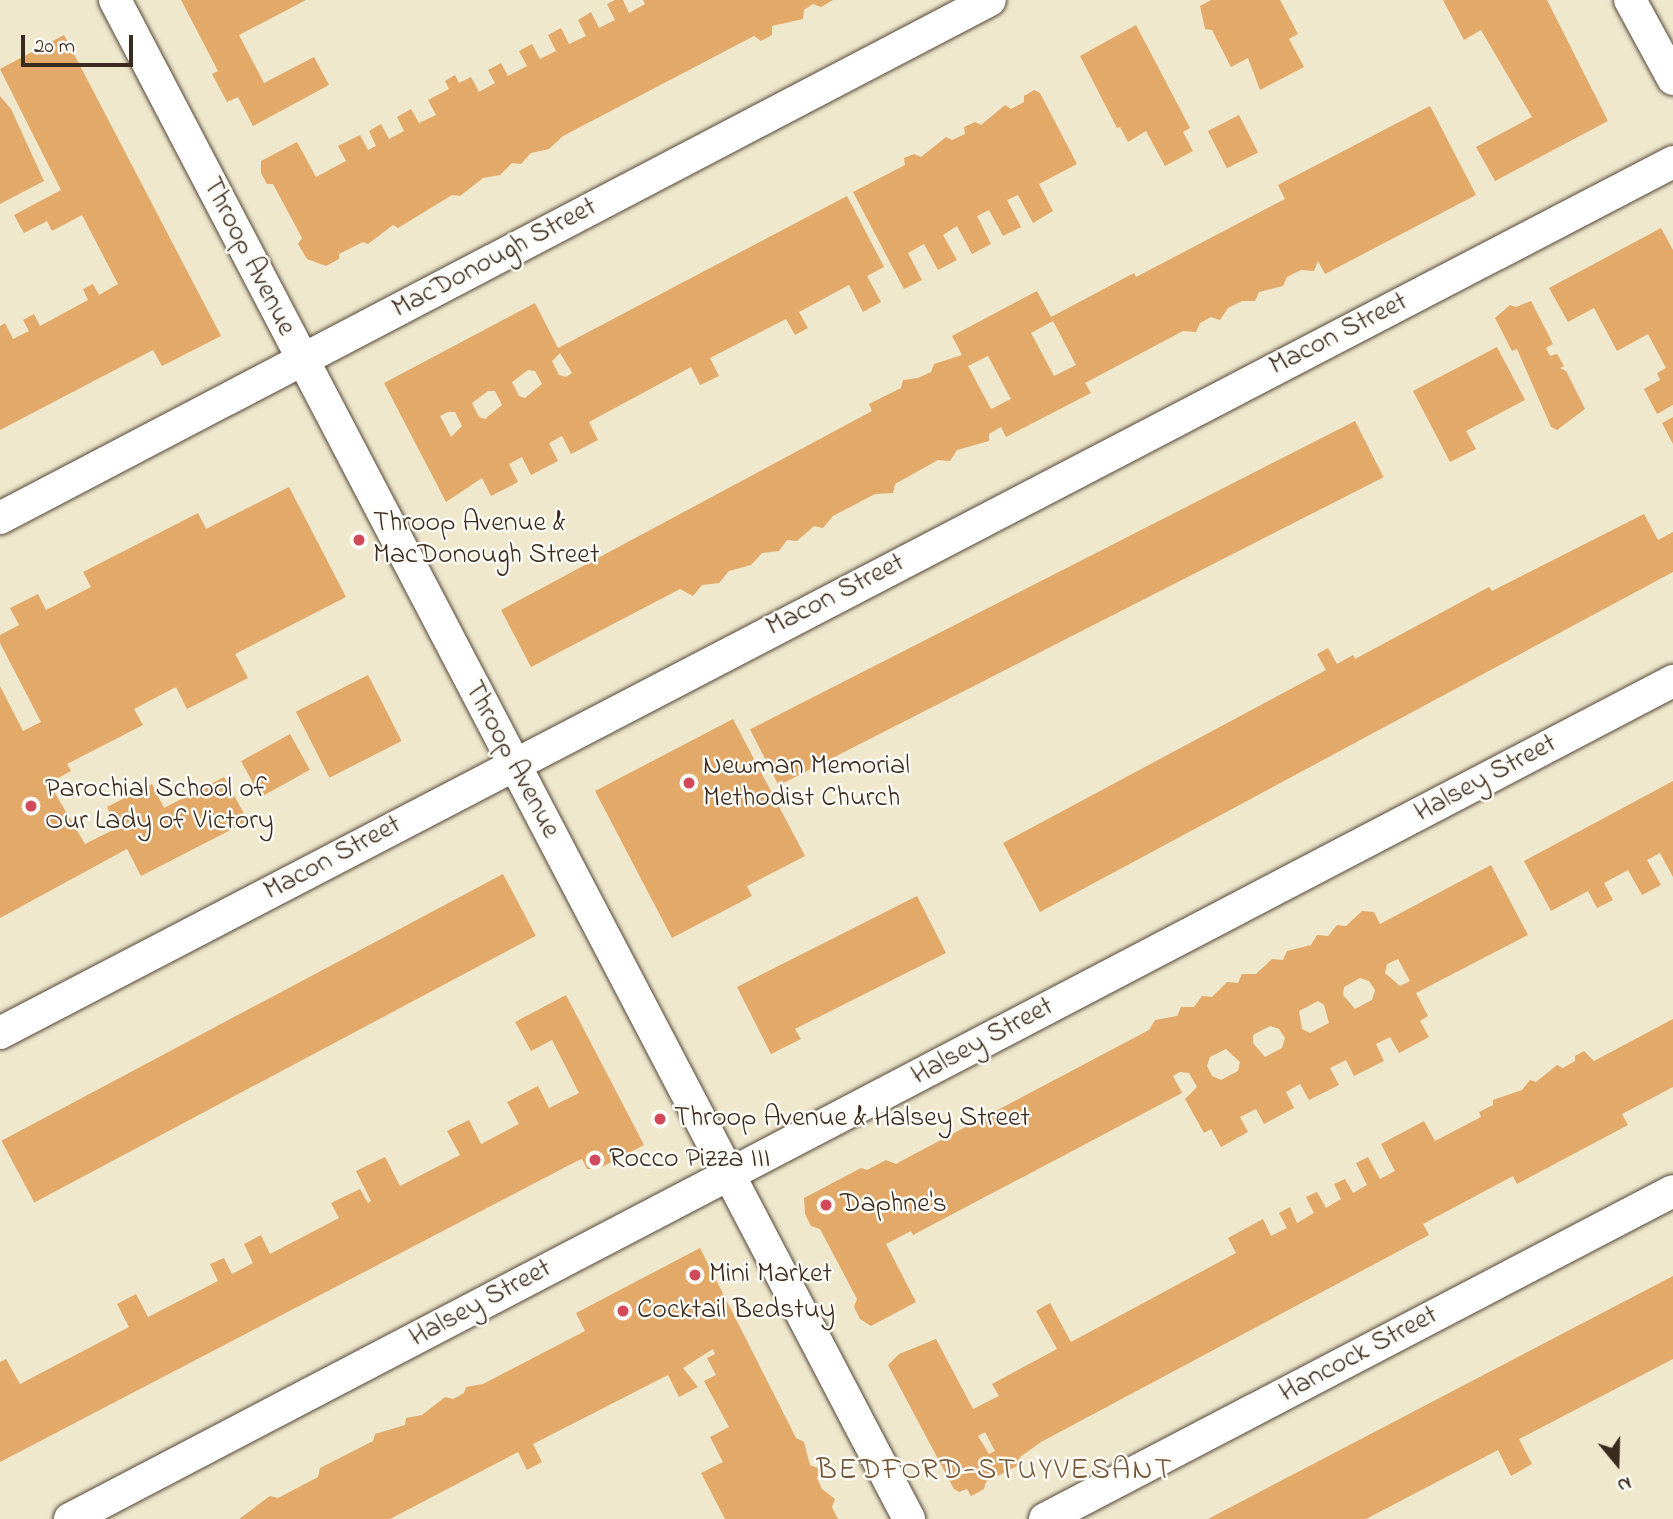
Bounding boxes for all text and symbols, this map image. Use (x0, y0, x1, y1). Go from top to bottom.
scale bar (24, 21, 136, 65)
text: 20 m (34, 32, 75, 62)
street label: Throop Avenue (194, 172, 302, 342)
street label: MacDonough Street (387, 191, 603, 327)
street label: Macon Street (1264, 286, 1414, 384)
place label: Throop Avenue & MacDonough Street (373, 507, 599, 573)
marker: Throop Avenue & MacDonough Street (351, 532, 367, 548)
street label: Macon Street (761, 547, 911, 645)
street label: Throop Avenue (456, 676, 566, 844)
street label: Halsey Street (1409, 728, 1563, 830)
place label: Newman Memorial Methodist Church (703, 750, 910, 816)
place label: Parochial School of Our Lady of Victory (45, 773, 274, 839)
marker: Newman Memorial Methodist Church (681, 775, 697, 791)
marker: Parochial School of Our Lady of Victory (23, 798, 39, 814)
street label: Macon Street (259, 809, 407, 909)
street label: Halsey Street (906, 991, 1060, 1093)
place label: Throop Avenue & Halsey Street (674, 1102, 1030, 1136)
marker: Throop Avenue & Halsey Street (652, 1111, 668, 1127)
place label: Rocco Pizza III (609, 1143, 770, 1177)
marker: Rocco Pizza III (587, 1152, 603, 1168)
place label: Daphne's (840, 1188, 947, 1222)
marker: Daphne's (818, 1197, 834, 1213)
street label: Halsey Street (404, 1253, 558, 1355)
place label: Mini Market (709, 1258, 832, 1292)
marker: Mini Market (687, 1267, 703, 1283)
place label: Cocktail Bedstuy (637, 1294, 835, 1328)
street label: Hancock Street (1274, 1299, 1444, 1411)
marker: Cocktail Bedstuy (615, 1303, 631, 1319)
north arrow (1582, 1428, 1652, 1498)
district label: BEDFORD-STUYVESANT (819, 1453, 1171, 1489)
text: N (1614, 1468, 1634, 1498)

